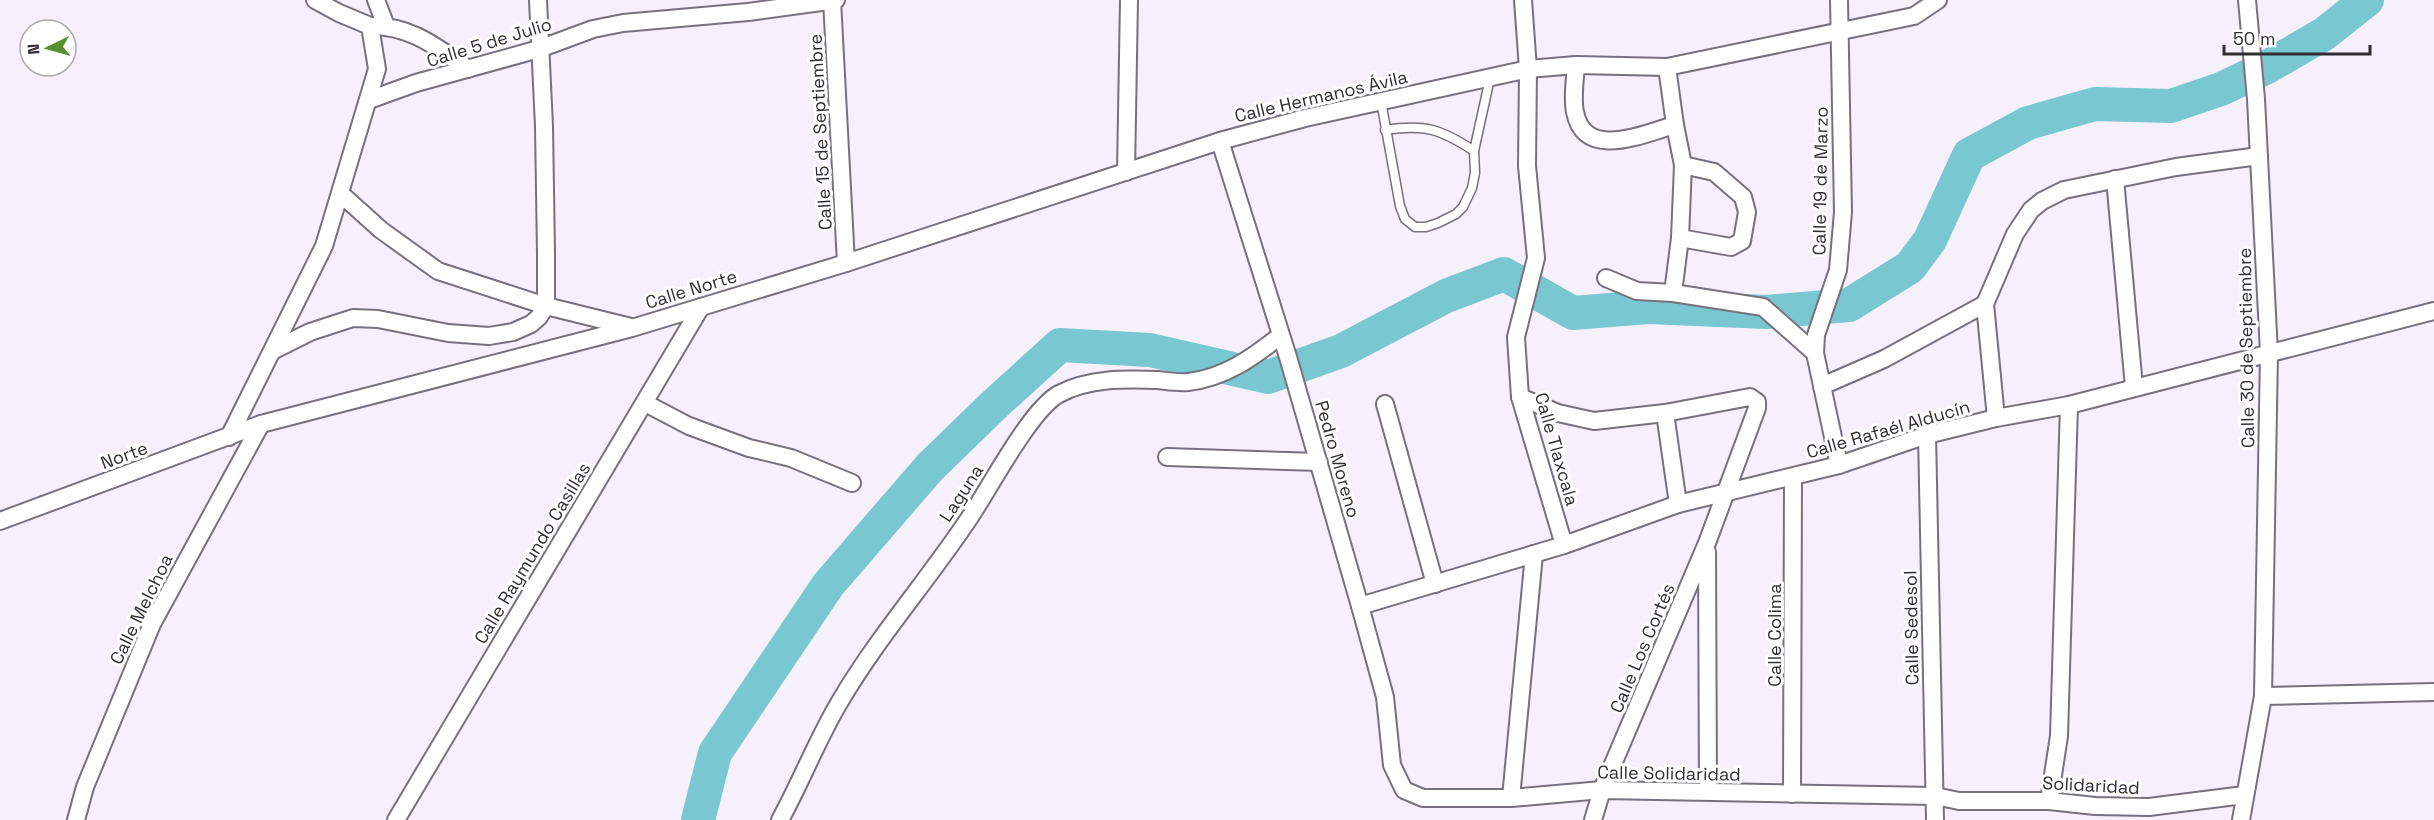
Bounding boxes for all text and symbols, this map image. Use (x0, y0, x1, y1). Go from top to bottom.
street label: Calle 5 de Julio (424, 12, 554, 72)
north arrow (18, 18, 78, 78)
scale bar (2224, 18, 2370, 56)
text: 50 m (2233, 27, 2275, 50)
street label: Calle 15 de Septiembre (803, 33, 837, 231)
text: N (23, 43, 44, 56)
street label: Calle Hermanos Ávila (1232, 65, 1410, 127)
street label: Calle 19 de Marzo (1807, 106, 1833, 256)
street label: Calle 30 de Septiembre (2233, 248, 2259, 448)
street label: Calle Norte (642, 264, 740, 314)
street label: Calle Tlaxcala (1530, 390, 1584, 508)
street label: Calle Rafaél Alducín (1804, 395, 1972, 463)
street label: Pedro Moreno (1310, 398, 1366, 520)
street label: Norte (97, 436, 151, 474)
street label: Calle Raymundo Casillas (469, 458, 595, 648)
street label: Laguna (934, 460, 988, 526)
street label: Calle Melchoa (104, 550, 178, 668)
street label: Calle Sedesol (1898, 570, 1924, 686)
street label: Calle Los Cortés (1604, 580, 1680, 716)
street label: Calle Colima (1763, 583, 1786, 687)
street label: Calle Solidaridad (1597, 760, 1741, 786)
street label: Solidaridad (2042, 771, 2140, 799)

